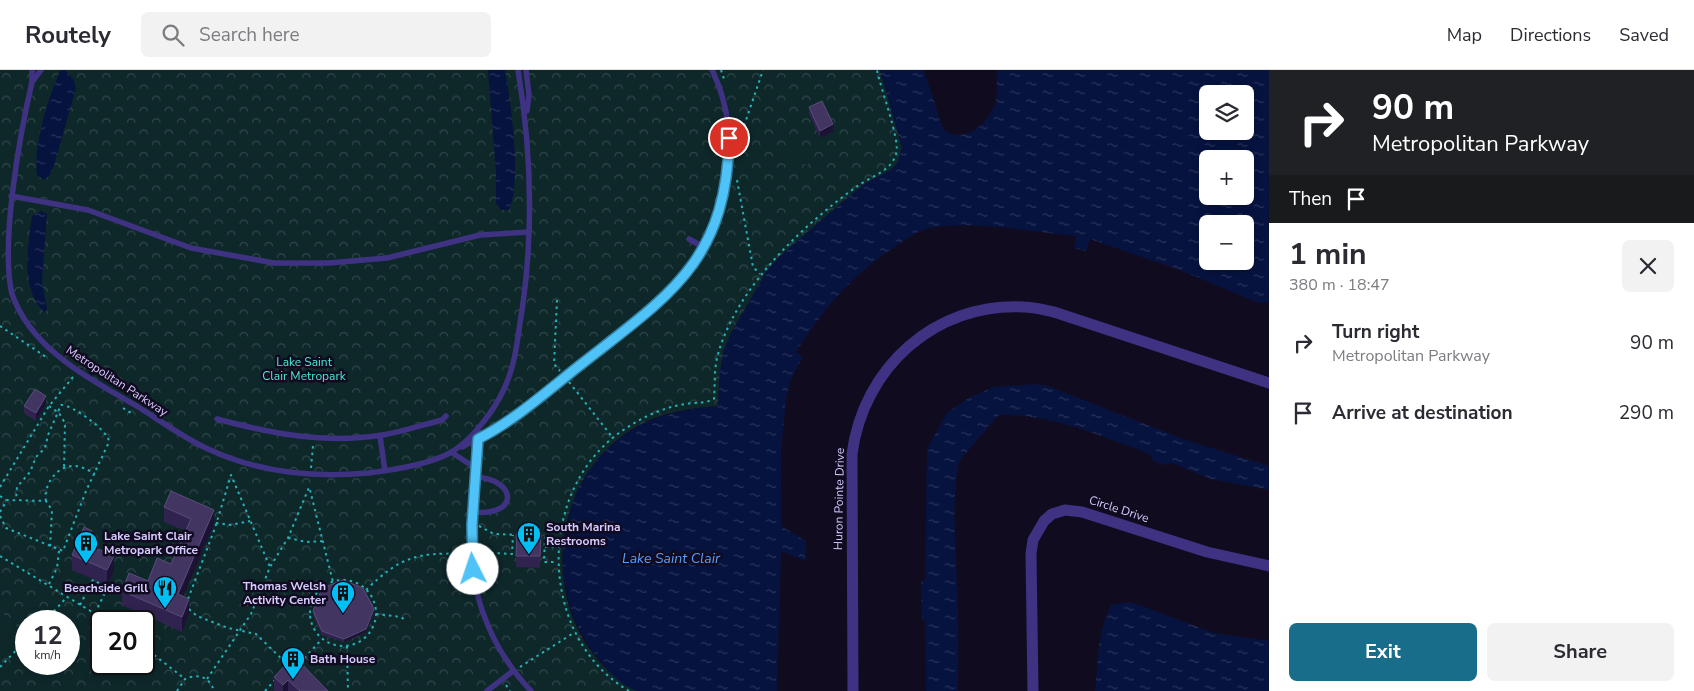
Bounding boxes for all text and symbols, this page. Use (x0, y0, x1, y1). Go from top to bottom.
search box (141, 12, 491, 57)
text: Routely (25, 19, 111, 51)
icon: search (159, 21, 187, 49)
text: Search here (199, 22, 300, 48)
text: Map (1447, 23, 1482, 47)
text: Directions (1510, 23, 1591, 47)
text: Saved (1619, 23, 1669, 47)
text: 90 m (1372, 84, 1454, 131)
map controls (1199, 85, 1254, 270)
button: layers (1199, 85, 1254, 140)
icon: right (1289, 90, 1354, 155)
pin (708, 117, 750, 159)
icon: arrive (715, 124, 743, 152)
text: Metropolitan Parkway (1372, 129, 1589, 159)
button: + (1199, 150, 1254, 205)
icon: arrive (1342, 185, 1370, 213)
text: Then (1289, 186, 1332, 212)
button: − (1199, 215, 1254, 270)
text: 1 min (1289, 234, 1367, 275)
button: close (1622, 240, 1674, 292)
text: 380 m · 18:47 (1289, 274, 1390, 296)
text: Turn right (1332, 319, 1419, 345)
icon: right (1289, 329, 1317, 357)
text: 90 m (1630, 330, 1674, 356)
street label: Metropolitan Parkway (63, 342, 172, 420)
text: Metropolitan Parkway (1332, 345, 1490, 367)
park label: Lake Saint Clair Metropark (262, 354, 347, 384)
icon: arrive (1289, 399, 1317, 427)
text: Arrive at destination (1332, 400, 1513, 426)
text: 290 m (1619, 400, 1674, 426)
street label: Huron Pointe Drive (830, 448, 848, 550)
street label: Circle Drive (1087, 492, 1151, 526)
place label: South Marina Restrooms (546, 519, 621, 549)
building icon: South Marina Restrooms (516, 521, 542, 555)
place label: Lake Saint Clair Metropark Office (104, 528, 199, 558)
building icon: Lake Saint Clair Metropark Office (73, 530, 99, 564)
position arrow (446, 542, 498, 594)
water label: Lake Saint Clair (622, 549, 721, 568)
restaurant icon: Beachside Grill (152, 575, 178, 609)
place label: Thomas Welsh Activity Center (243, 578, 326, 608)
place label: Beachside Grill (64, 580, 148, 596)
building icon: Thomas Welsh Activity Center (330, 580, 356, 614)
speed limit sign: 20 (90, 610, 155, 675)
text: 12 (32, 619, 63, 653)
button: Exit (1289, 623, 1477, 681)
button: Share (1487, 623, 1674, 681)
building icon: Bath House (280, 646, 306, 680)
text: km/h (34, 647, 61, 663)
place label: Bath House (310, 651, 376, 667)

